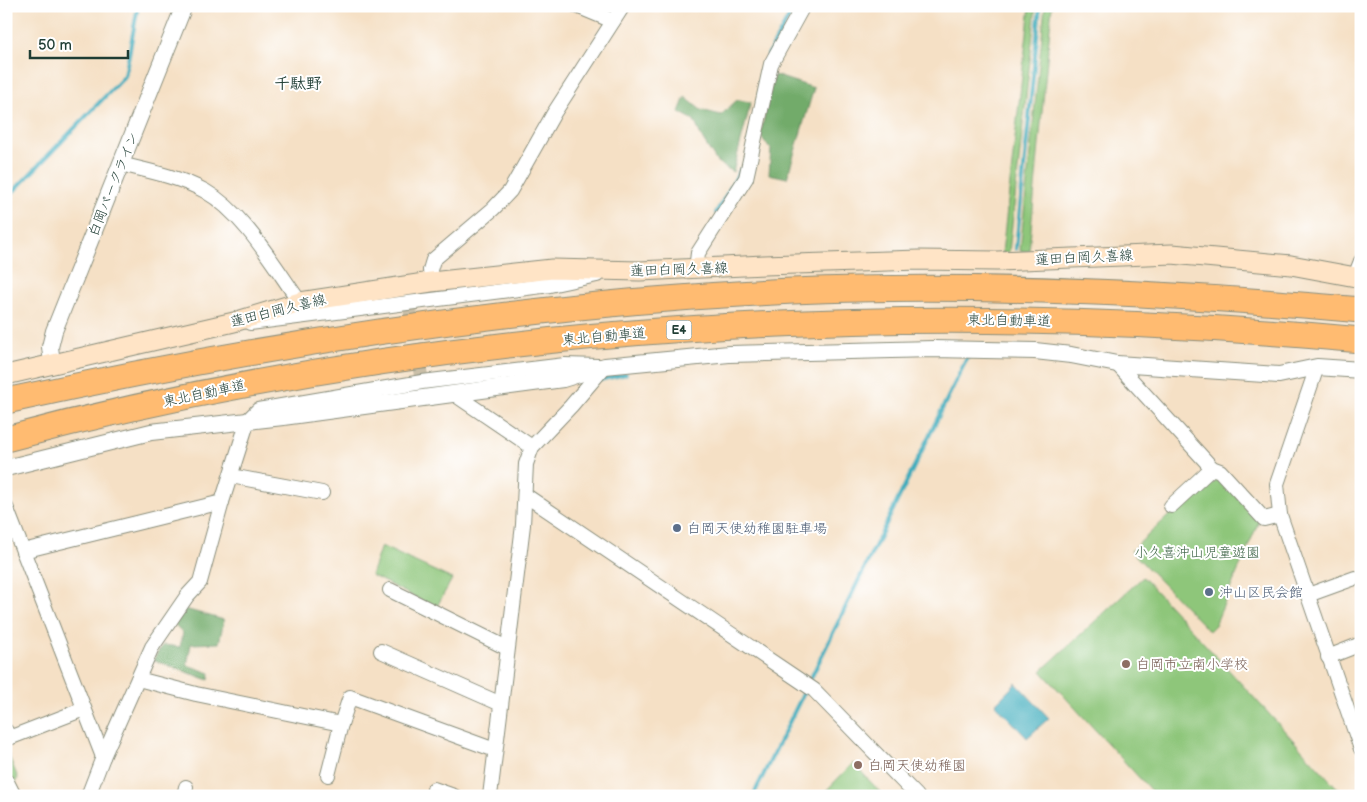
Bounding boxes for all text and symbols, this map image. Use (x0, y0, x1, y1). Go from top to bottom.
scale bar (30, 28, 128, 60)
text: 50 m (38, 36, 72, 55)
district label: 千駄野 (274, 75, 322, 94)
street label: 白岡パークライン (85, 129, 142, 239)
street label: 蓮田白岡久喜線 (1035, 246, 1133, 269)
street label: 蓮田白岡久喜線 (630, 259, 728, 280)
street label: 蓮田白岡久喜線 (229, 290, 328, 331)
street label: 東北自動車道 (967, 311, 1051, 330)
road number: E4 (666, 320, 692, 340)
street label: 東北自動車道 (561, 324, 647, 349)
street label: 東北自動車道 (161, 376, 247, 411)
place label: 白岡天使幼稚園駐車場 (687, 520, 827, 537)
marker: 白岡天使幼稚園駐車場 (671, 522, 683, 534)
park label: 小久喜沖山児童遊園 (1134, 544, 1260, 561)
place label: 沖山区民会館 (1219, 584, 1303, 601)
marker: 沖山区民会館 (1203, 586, 1215, 598)
place label: 白岡市立南小学校 (1136, 656, 1248, 673)
marker: 白岡市立南小学校 (1120, 658, 1132, 670)
place label: 白岡天使幼稚園 (868, 757, 966, 774)
marker: 白岡天使幼稚園 (852, 759, 864, 771)

